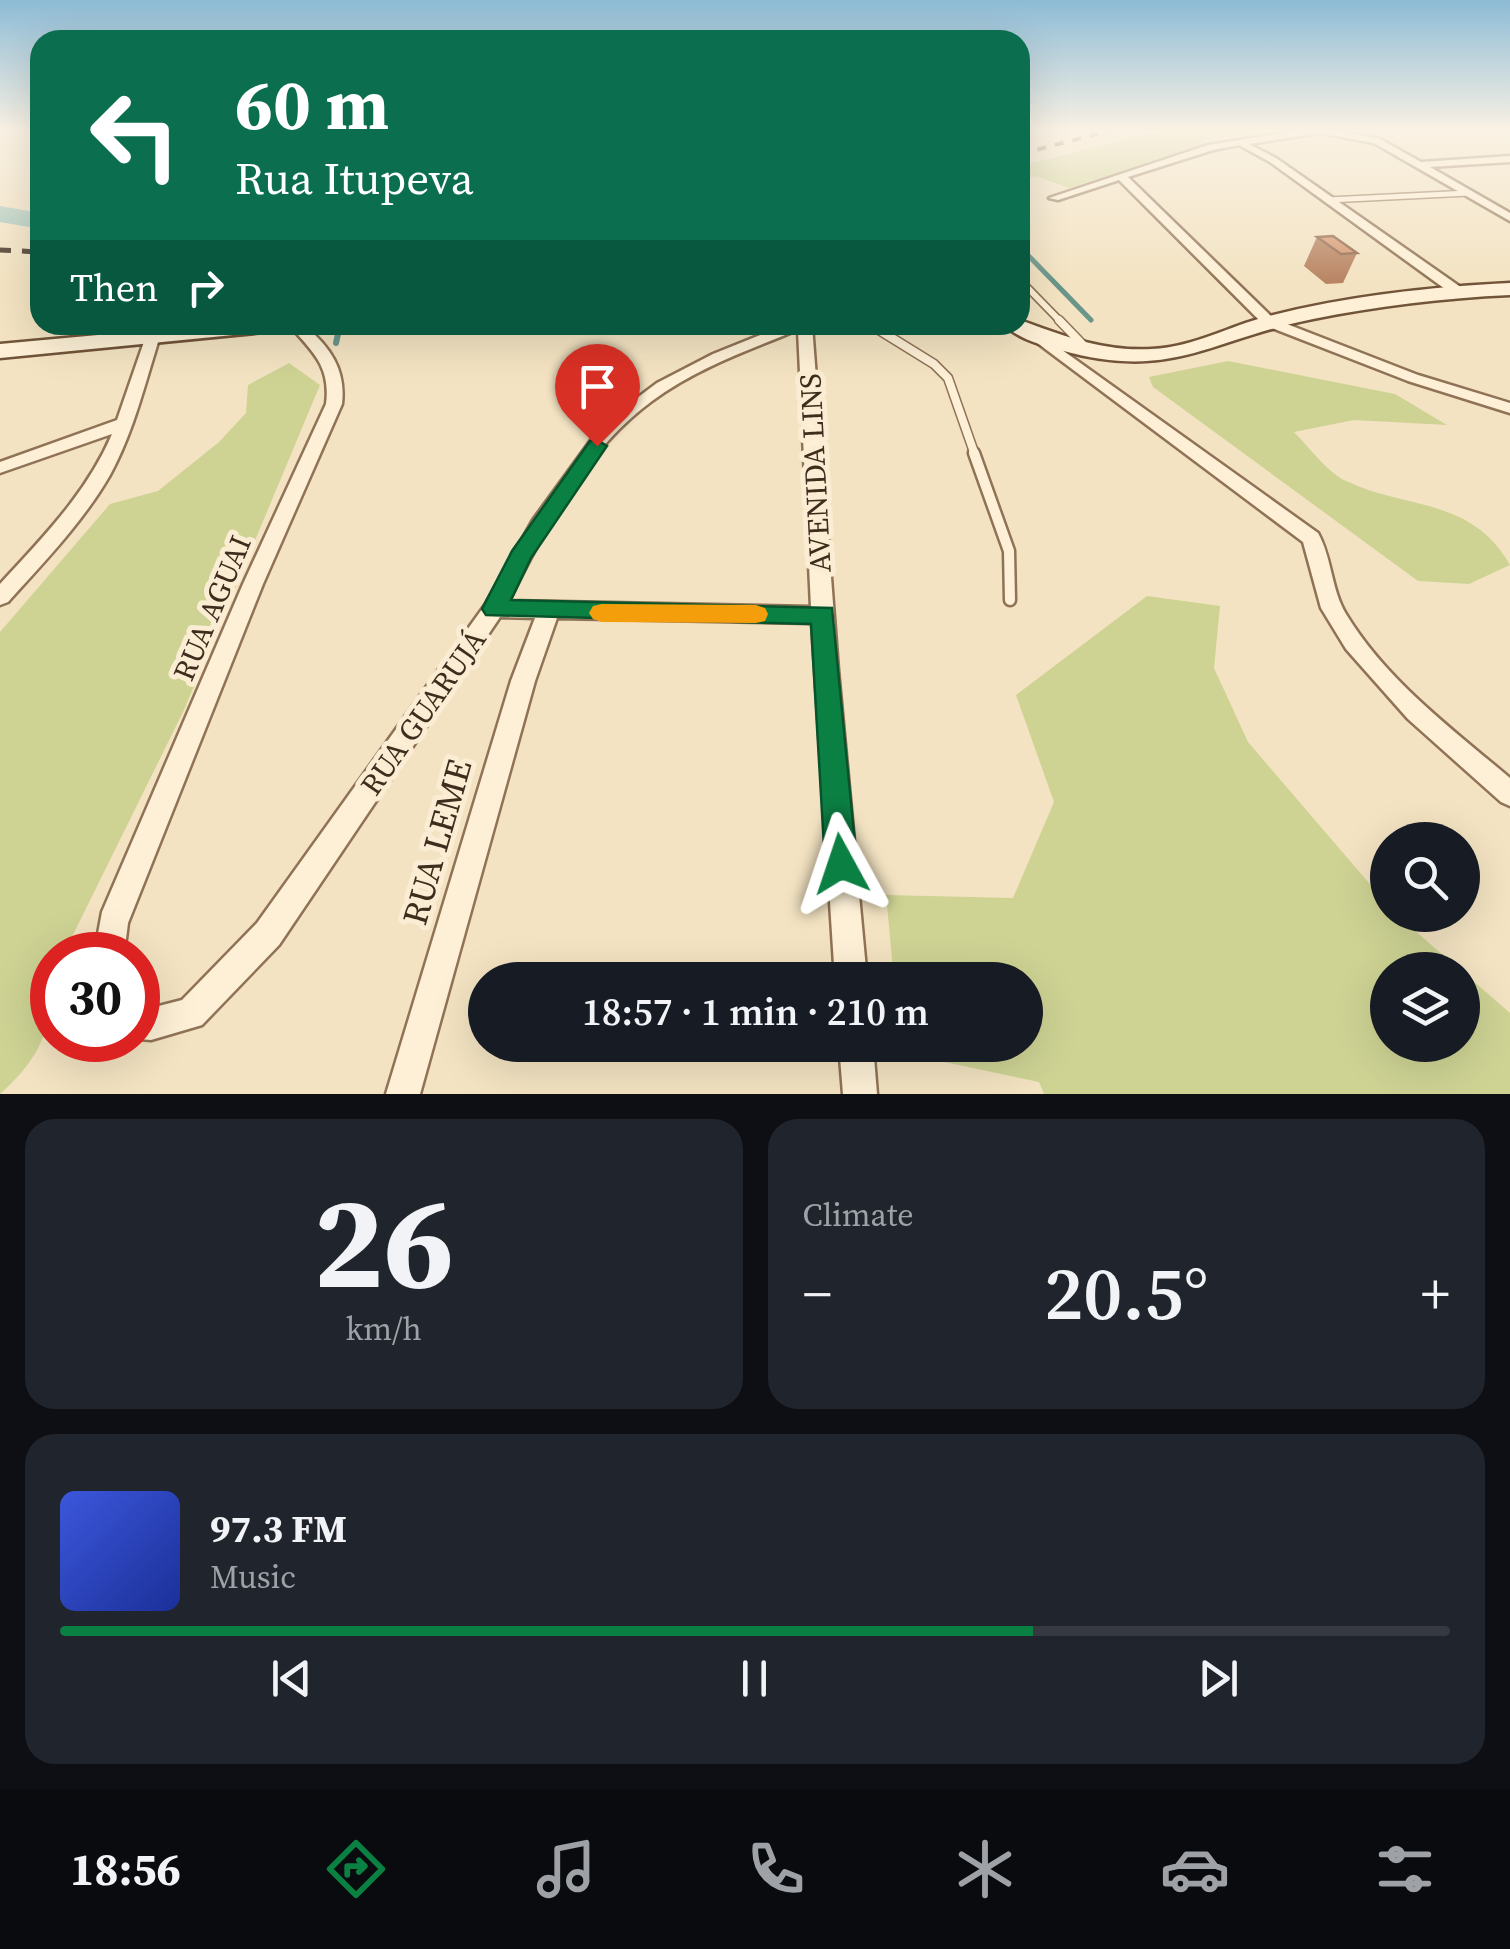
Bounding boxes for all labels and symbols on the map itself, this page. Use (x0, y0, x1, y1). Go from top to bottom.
pin (555, 344, 640, 447)
street label: AVENIDA LINS (789, 372, 841, 574)
street label: RUA AGUAI (163, 529, 261, 687)
street label: RUA GUARUJÁ (351, 621, 495, 803)
street label: RUA LEME (391, 754, 483, 930)
position arrow (789, 812, 893, 916)
speed limit sign: 30 (30, 932, 160, 1062)

